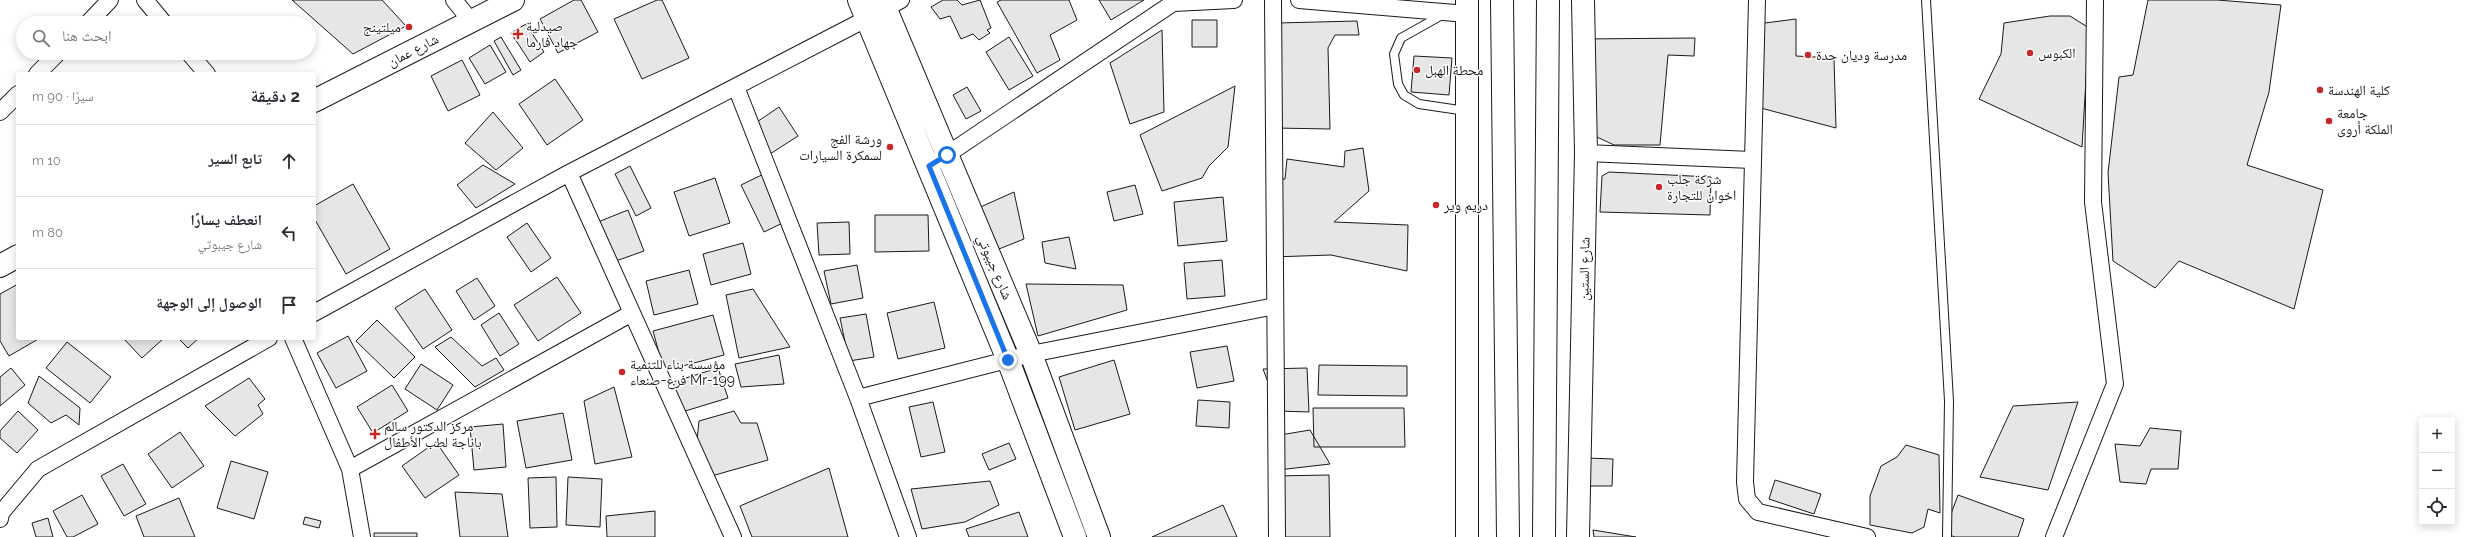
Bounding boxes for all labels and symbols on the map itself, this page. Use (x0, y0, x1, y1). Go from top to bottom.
place label: صيدلية جهاد فارما (526, 18, 578, 51)
place label: ميلتينج (363, 19, 401, 37)
marker: ميلتينج (404, 22, 414, 32)
marker: صيدلية جهاد فارما (513, 29, 523, 39)
street label: شارع عمان (385, 30, 442, 71)
place label: الكبوس (2038, 45, 2076, 62)
place label: مدرسة وديان حدة (1816, 47, 1907, 64)
marker: الكبوس (2025, 48, 2035, 58)
marker: مدرسة وديان حدة (1803, 50, 1813, 60)
place label: محطة الهبل (1425, 62, 1483, 79)
marker: محطة الهبل (1412, 65, 1422, 75)
place label: كلية الهندسة (2328, 82, 2390, 98)
marker: كلية الهندسة (2315, 85, 2325, 95)
place label: جامعة الملكة أروى (2337, 105, 2393, 138)
marker: جامعة الملكة أروى (2324, 116, 2334, 126)
place label: ورشة الفج لسمكرة السيارات (799, 131, 882, 164)
marker: ورشة الفج لسمكرة السيارات (885, 142, 895, 152)
route start (938, 146, 956, 164)
place label: شركة جلب اخوان للتجارة (1667, 171, 1736, 204)
marker: شركة جلب اخوان للتجارة (1654, 182, 1664, 192)
place label: دريم وير (1443, 197, 1488, 215)
marker: دريم وير (1431, 200, 1441, 210)
street label: شارع جيبوتي (971, 232, 1016, 303)
street label: شارع الستين (1575, 237, 1595, 301)
route end (999, 351, 1017, 369)
place label: مؤسسة بناء للتنمية فرع-صنعاء Mr-199 (630, 356, 735, 390)
marker: مؤسسة بناء للتنمية فرع-صنعاء Mr-199 (617, 367, 627, 377)
place label: مركز الدكتور سالم باناجة لطب الأطفال (384, 418, 482, 451)
marker: مركز الدكتور سالم باناجة لطب الأطفال (369, 428, 381, 440)

